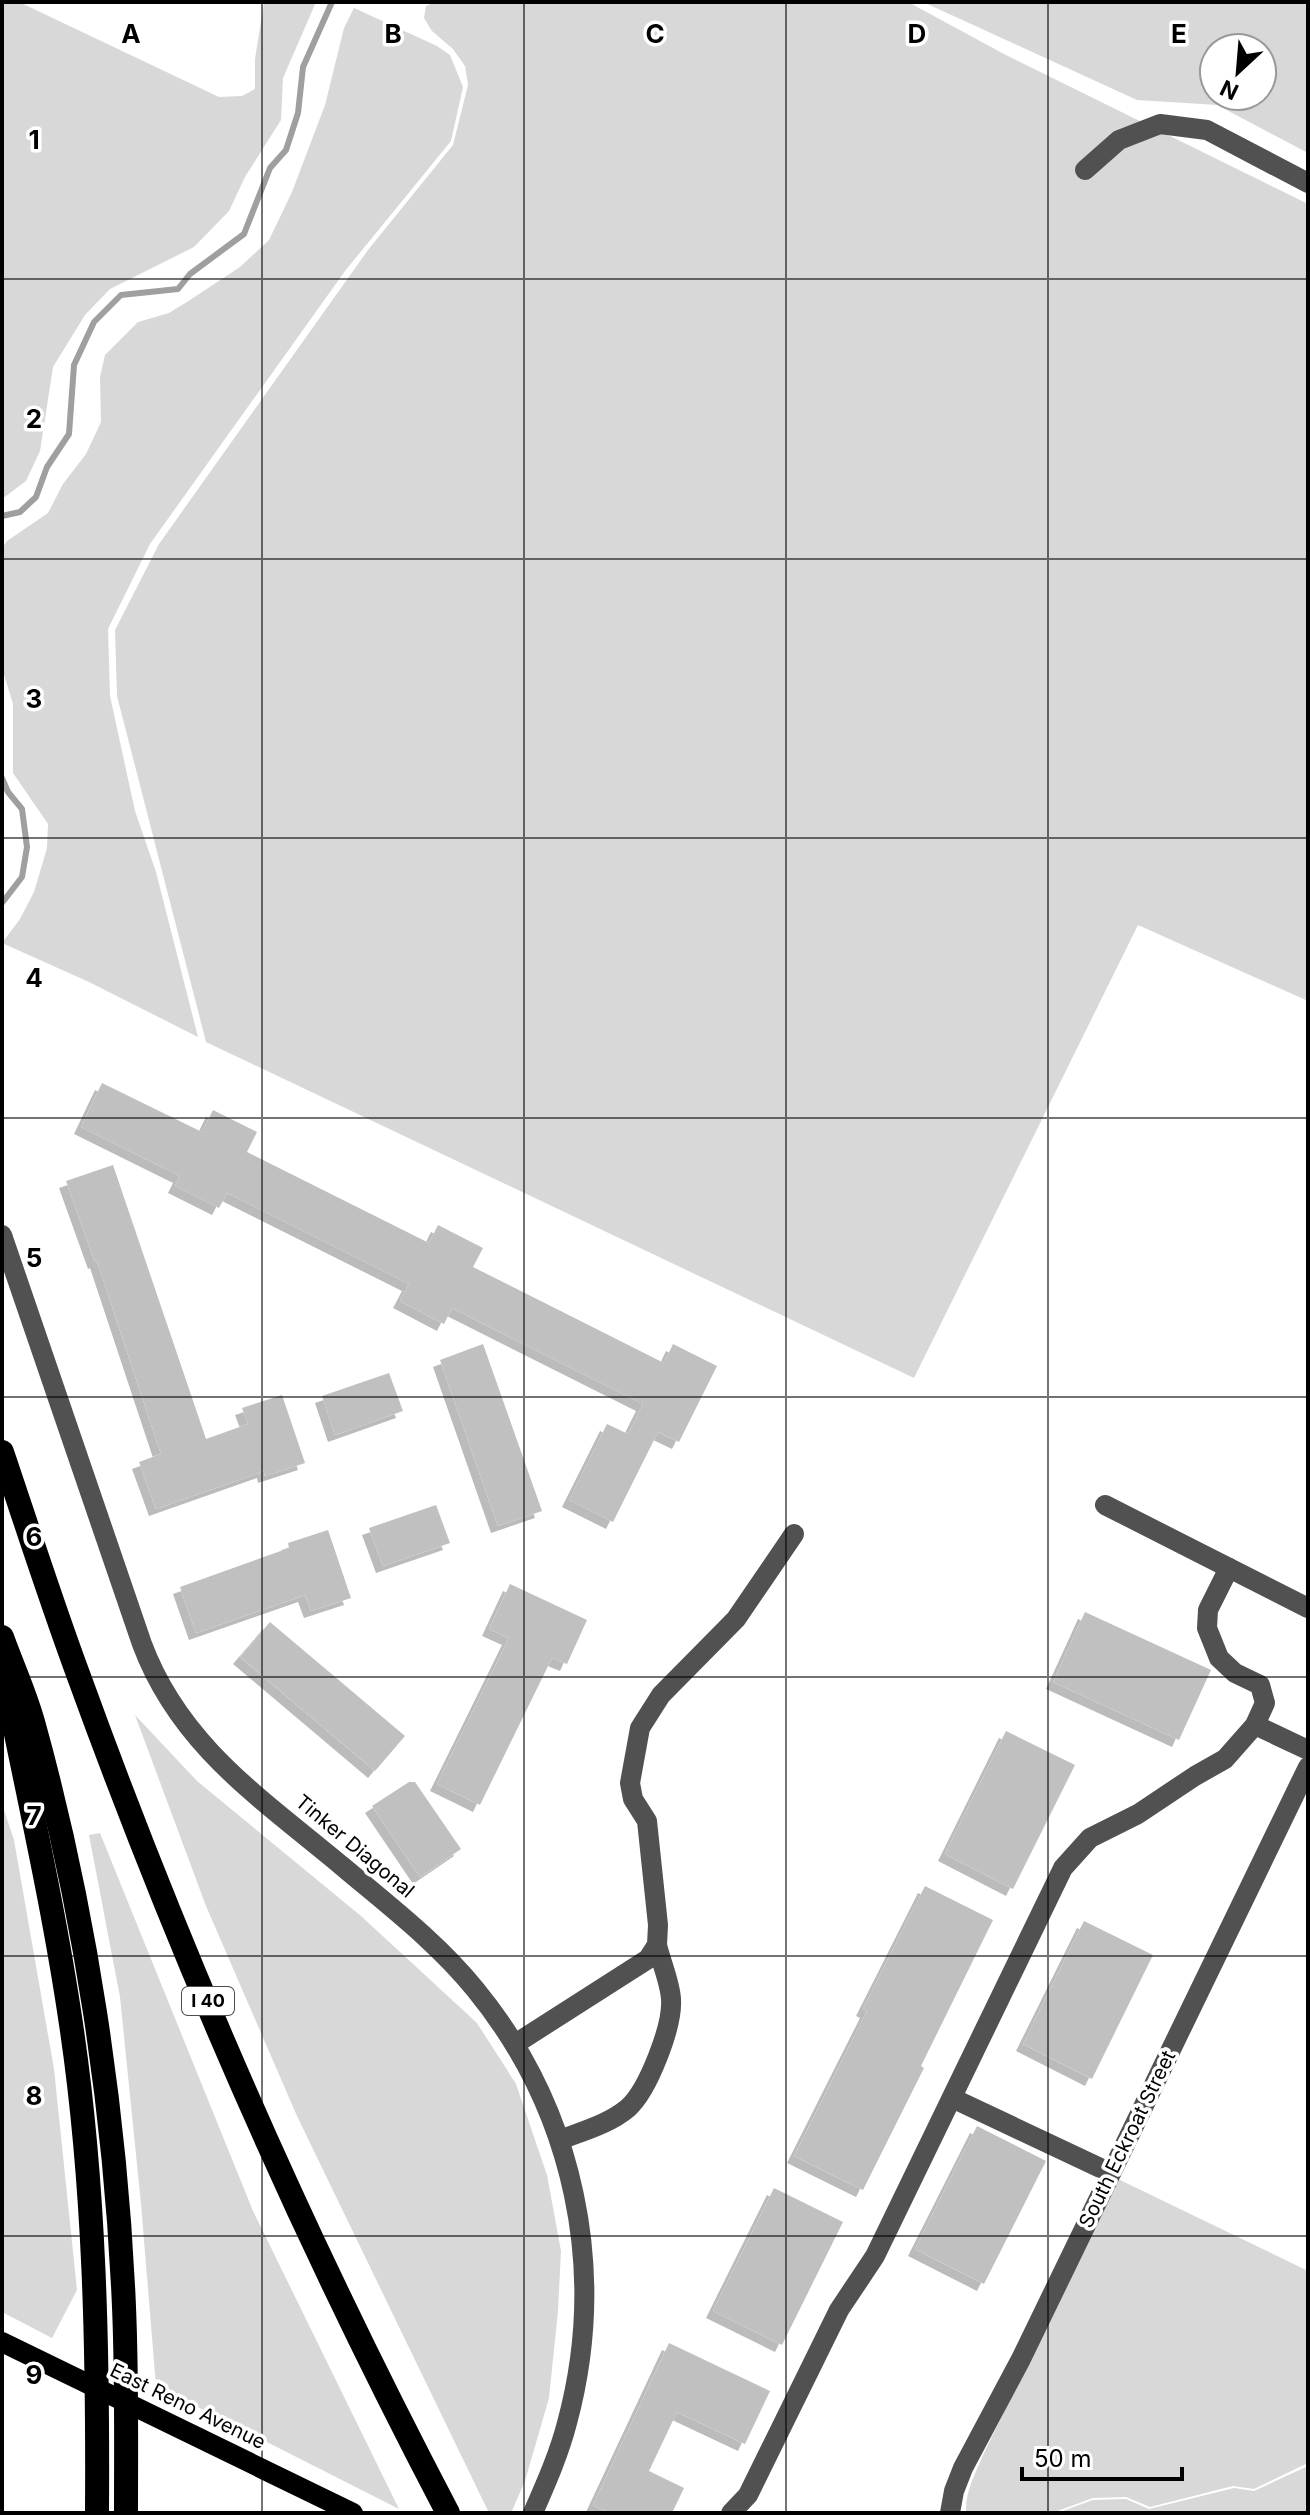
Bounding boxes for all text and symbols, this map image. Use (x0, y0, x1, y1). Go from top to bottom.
text: A (121, 18, 141, 49)
text: B (384, 18, 402, 49)
text: C (645, 18, 665, 49)
text: D (908, 18, 926, 49)
text: E (1171, 18, 1187, 49)
north arrow (1198, 32, 1278, 112)
text: N (1216, 75, 1242, 105)
text: 1 (28, 124, 40, 155)
text: 2 (26, 403, 42, 434)
text: 3 (26, 683, 42, 714)
text: 4 (25, 962, 43, 993)
text: 5 (26, 1242, 42, 1273)
text: 6 (26, 1521, 42, 1552)
street label: Tinker Diagonal (291, 1789, 419, 1903)
text: 7 (26, 1800, 42, 1831)
road number: I 40 (182, 1987, 234, 2015)
street label: South Eckroat Street (1074, 2046, 1181, 2232)
text: 8 (26, 2080, 42, 2111)
street label: East Reno Avenue (106, 2358, 270, 2454)
text: 9 (26, 2359, 42, 2390)
scale bar (1022, 2431, 1182, 2481)
text: 50 m (1034, 2444, 1092, 2473)

